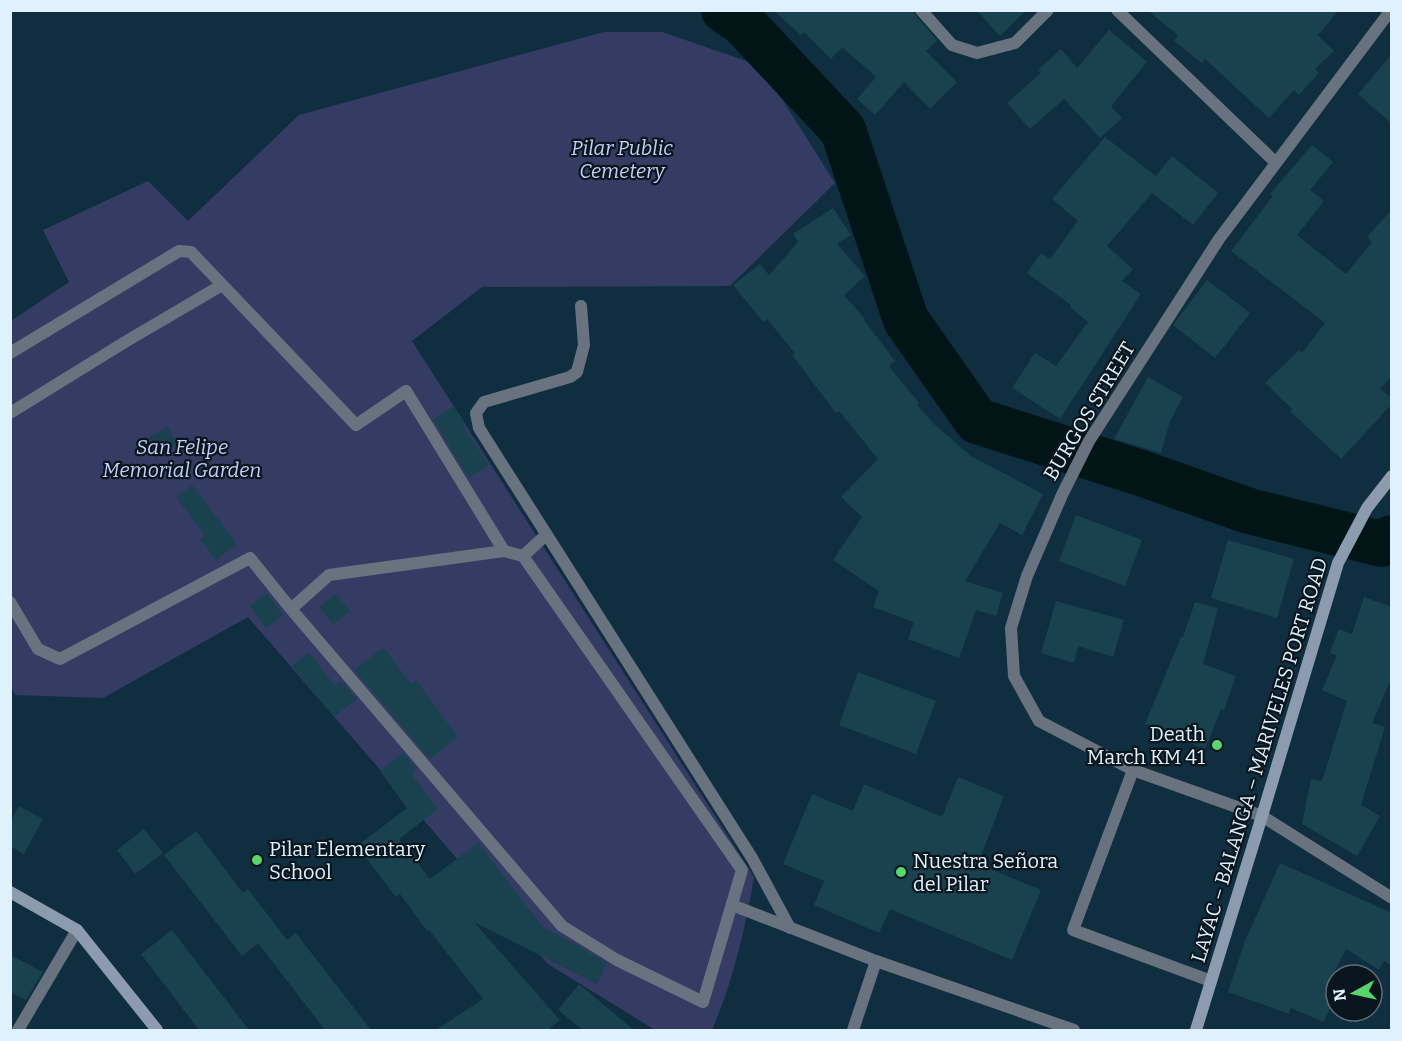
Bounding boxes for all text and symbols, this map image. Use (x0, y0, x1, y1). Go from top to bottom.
park label: Pilar Public Cemetery (571, 136, 673, 183)
street label: BURGOS STREET (1038, 337, 1140, 485)
park label: San Felipe Memorial Garden (103, 435, 261, 482)
street label: LAYAC – BALANGA – MARIVELES PORT ROAD (1186, 555, 1332, 965)
place label: Death March KM 41 (1087, 722, 1206, 769)
marker: Death March KM 41 (1210, 738, 1224, 752)
place label: Pilar Elementary School (269, 837, 426, 884)
place label: Nuestra Señora del Pilar (913, 849, 1058, 896)
marker: Pilar Elementary School (250, 853, 264, 867)
marker: Nuestra Señora del Pilar (894, 865, 908, 879)
north arrow (1324, 963, 1384, 1023)
text: N (1329, 988, 1350, 1002)

